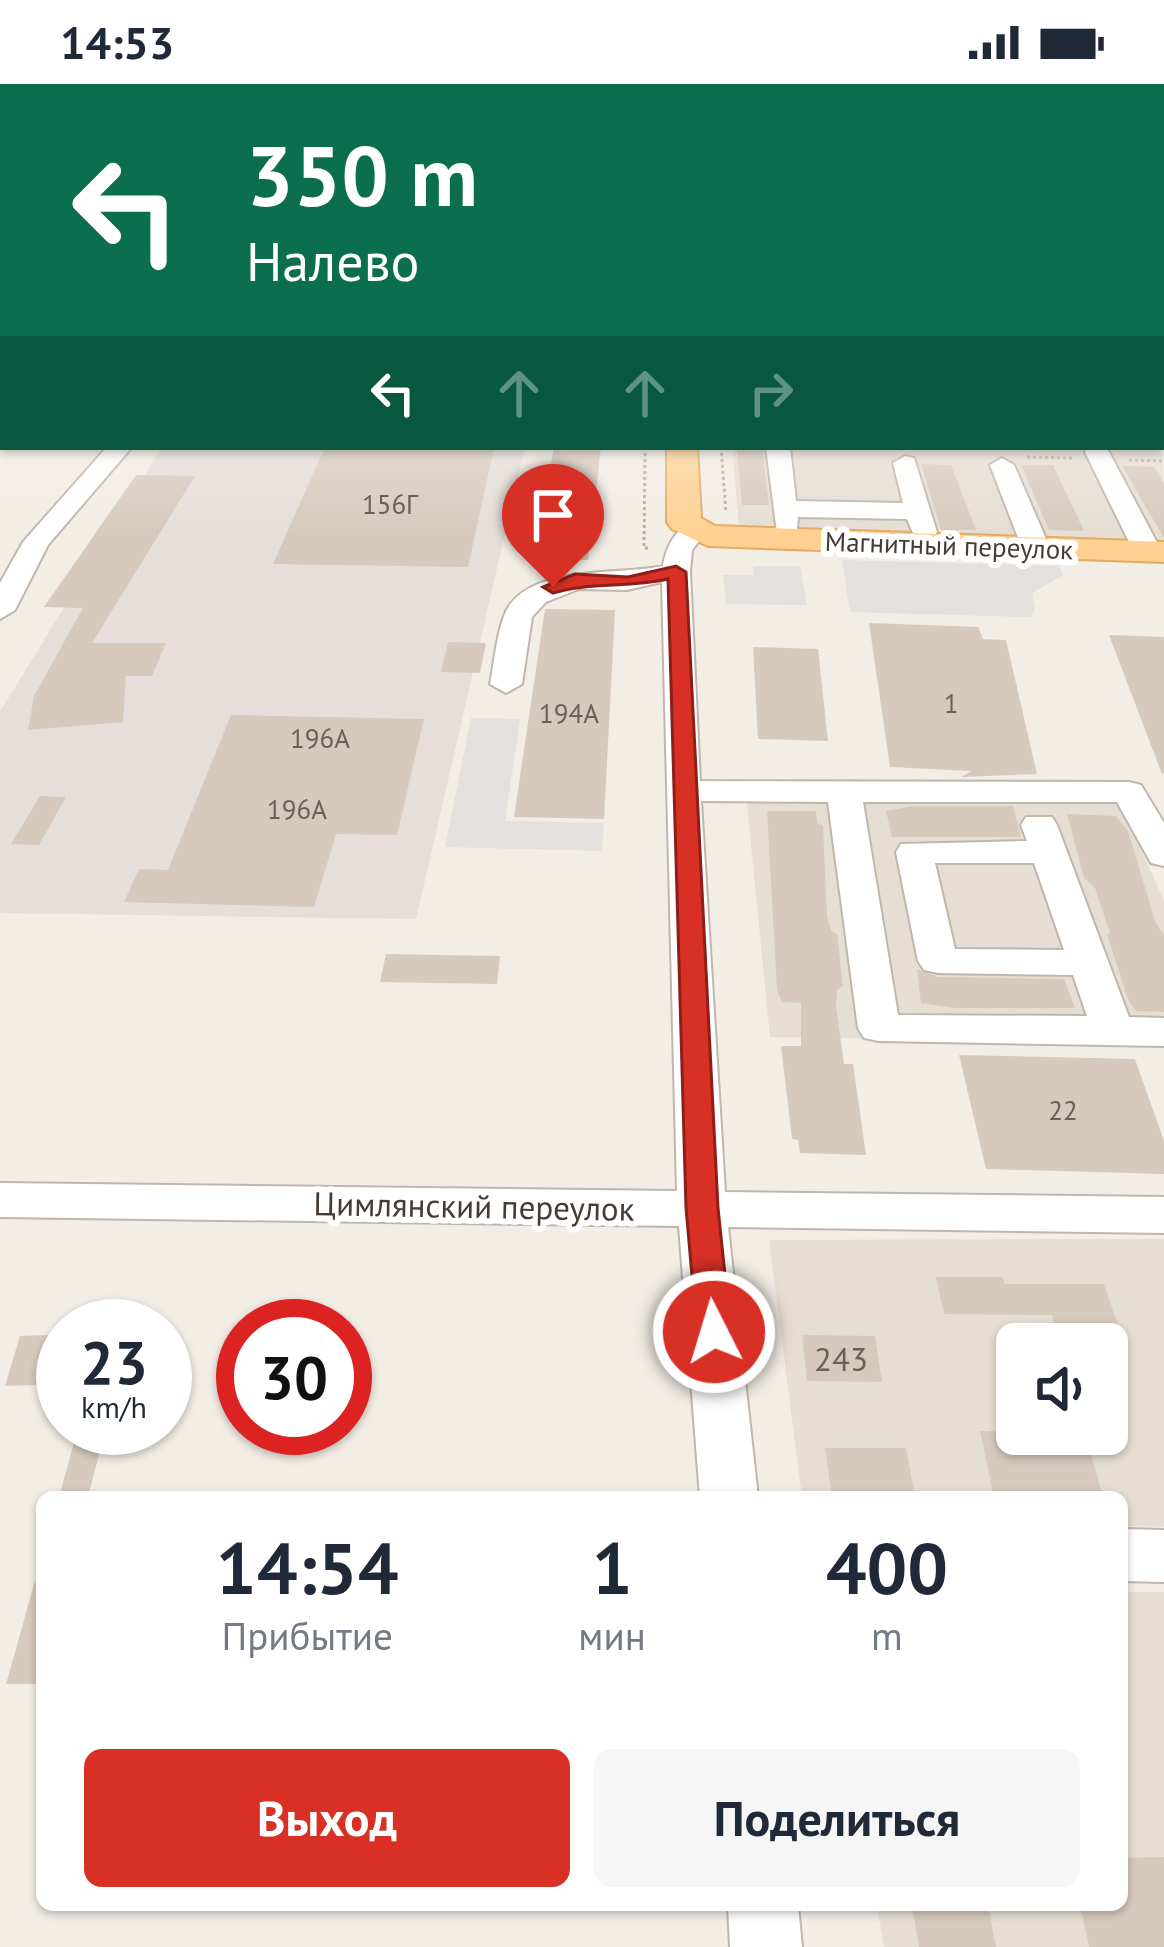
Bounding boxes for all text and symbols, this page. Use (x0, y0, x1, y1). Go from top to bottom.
text: 14:53 (60, 13, 174, 71)
text: 350 m (246, 120, 478, 229)
icon: left (48, 132, 204, 288)
text: Налево (246, 226, 420, 296)
icon: left (360, 360, 426, 426)
icon: ahead (486, 360, 552, 426)
icon: ahead (612, 360, 678, 426)
icon: right (738, 360, 804, 426)
pin (502, 464, 604, 587)
icon: arrive (520, 482, 586, 548)
house number: 156Г (362, 487, 419, 521)
street label: Магнитный переулок (824, 524, 1074, 566)
house number: 1 (944, 686, 958, 720)
house number: 194А (539, 696, 599, 730)
house number: 196А (290, 721, 350, 755)
house number: 196А (267, 792, 327, 826)
house number: 22 (1048, 1093, 1078, 1127)
street label: Цимлянский переулок (313, 1181, 635, 1230)
position arrow (651, 1269, 777, 1395)
speed limit sign: 30 (216, 1299, 372, 1455)
text: 23 (80, 1323, 148, 1401)
map controls (996, 1323, 1128, 1455)
button: sound (996, 1323, 1128, 1455)
house number: 243 (814, 1337, 868, 1380)
text: km/h (81, 1387, 147, 1426)
text: 14:54 (216, 1521, 399, 1614)
text: 1 (592, 1521, 633, 1614)
text: 400 (826, 1521, 948, 1614)
text: Прибытие (221, 1610, 393, 1661)
text: мин (578, 1610, 646, 1661)
text: m (871, 1610, 903, 1661)
button: Выход (84, 1749, 570, 1887)
button: Поделиться (594, 1749, 1080, 1887)

